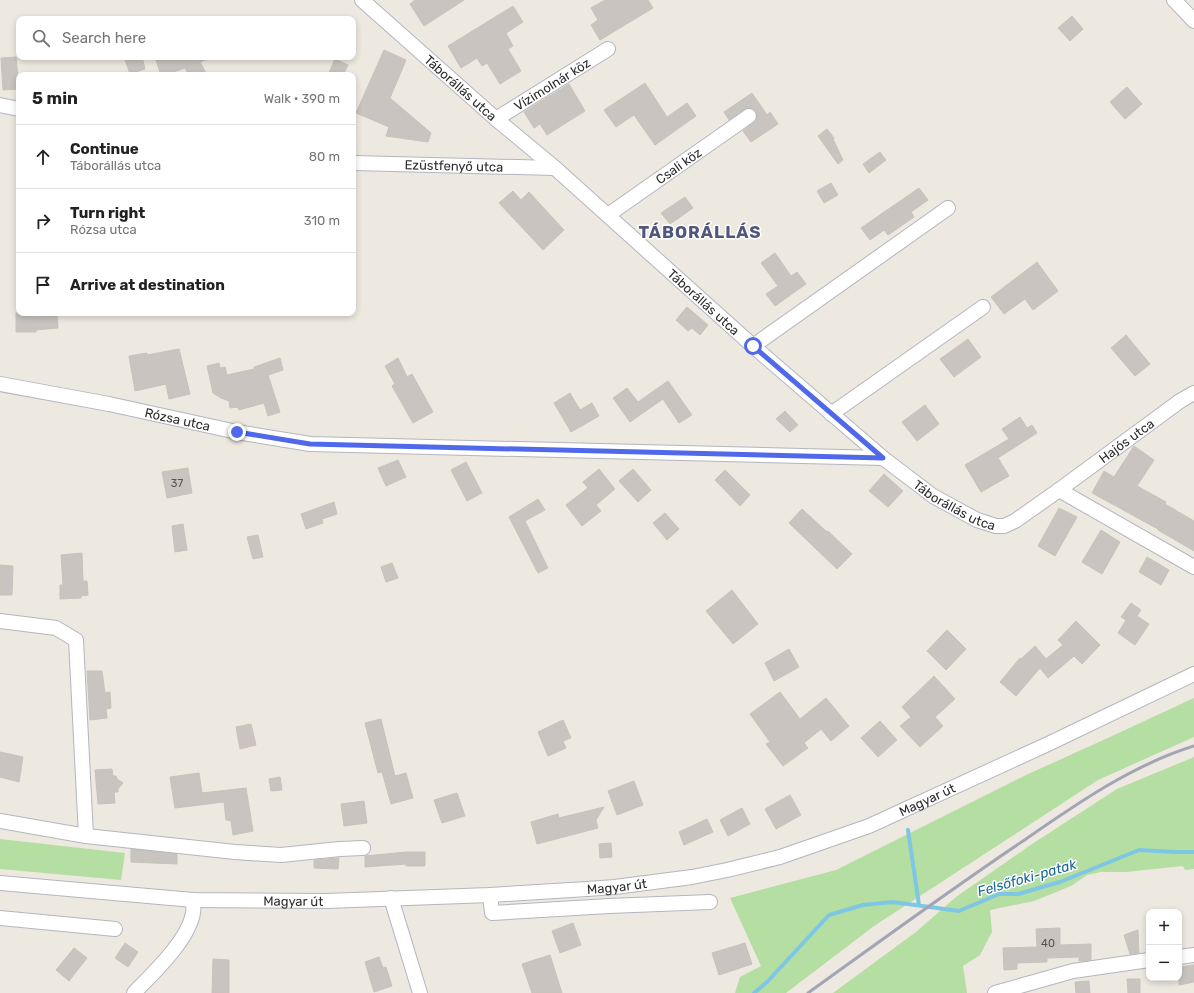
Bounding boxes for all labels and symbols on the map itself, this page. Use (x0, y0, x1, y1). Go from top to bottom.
street label: Táborállás utca (422, 52, 500, 124)
street label: Vízimolnár köz (511, 54, 593, 113)
street label: Csali köz (653, 144, 704, 187)
street label: Ezüstfenyő utca (404, 157, 504, 174)
district label: TÁBORÁLLÁS (638, 222, 762, 242)
street label: Táborállás utca (665, 266, 743, 338)
route start (744, 337, 762, 355)
street label: Rózsa utca (143, 405, 212, 433)
street label: Hajós utca (1096, 415, 1157, 466)
route end (228, 423, 246, 441)
house number: 37 (171, 477, 183, 490)
street label: Táborállás utca (911, 477, 997, 533)
street label: Magyar út (896, 780, 957, 819)
water label: Felsőfoki-patak (975, 856, 1079, 900)
street label: Magyar út (586, 875, 648, 896)
street label: Magyar út (263, 893, 323, 909)
house number: 40 (1041, 937, 1055, 950)

